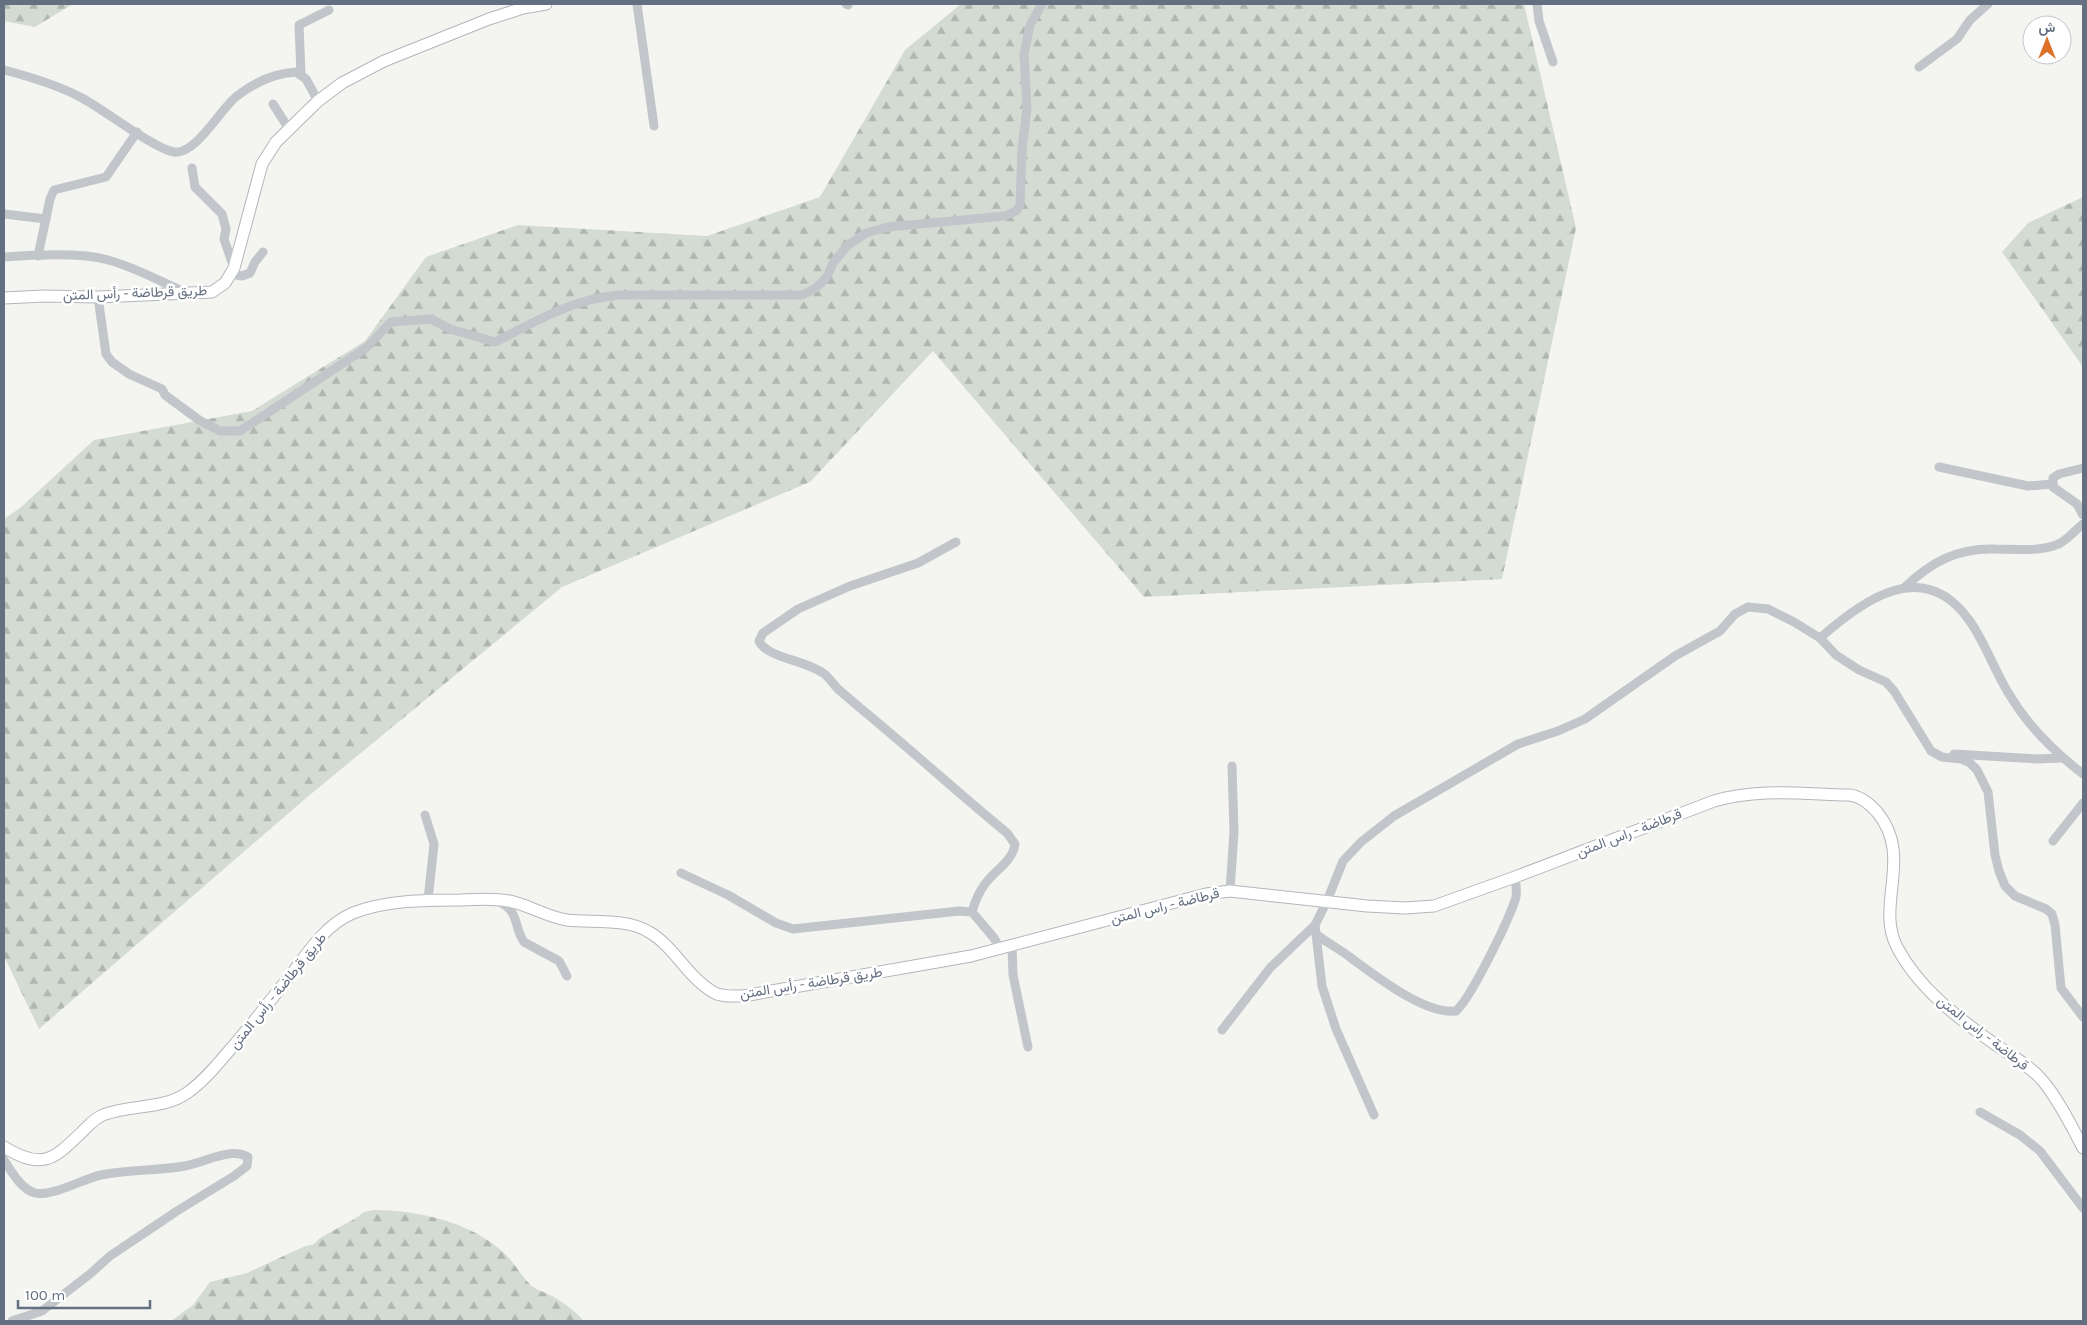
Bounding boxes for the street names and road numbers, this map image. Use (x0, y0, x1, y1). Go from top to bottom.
street label: طريق قرطاضة - رأس المتن (63, 282, 207, 304)
street label: قرطاضة - راس المتن (1574, 805, 1684, 861)
street label: قرطاضة - راس المتن (1109, 884, 1221, 928)
street label: طريق قرطاضة - رأس المتن (226, 930, 330, 1052)
street label: طريق قرطاضة - رأس المتن (738, 963, 884, 1003)
street label: قرطاضة - راس المتن (1934, 992, 2032, 1074)

